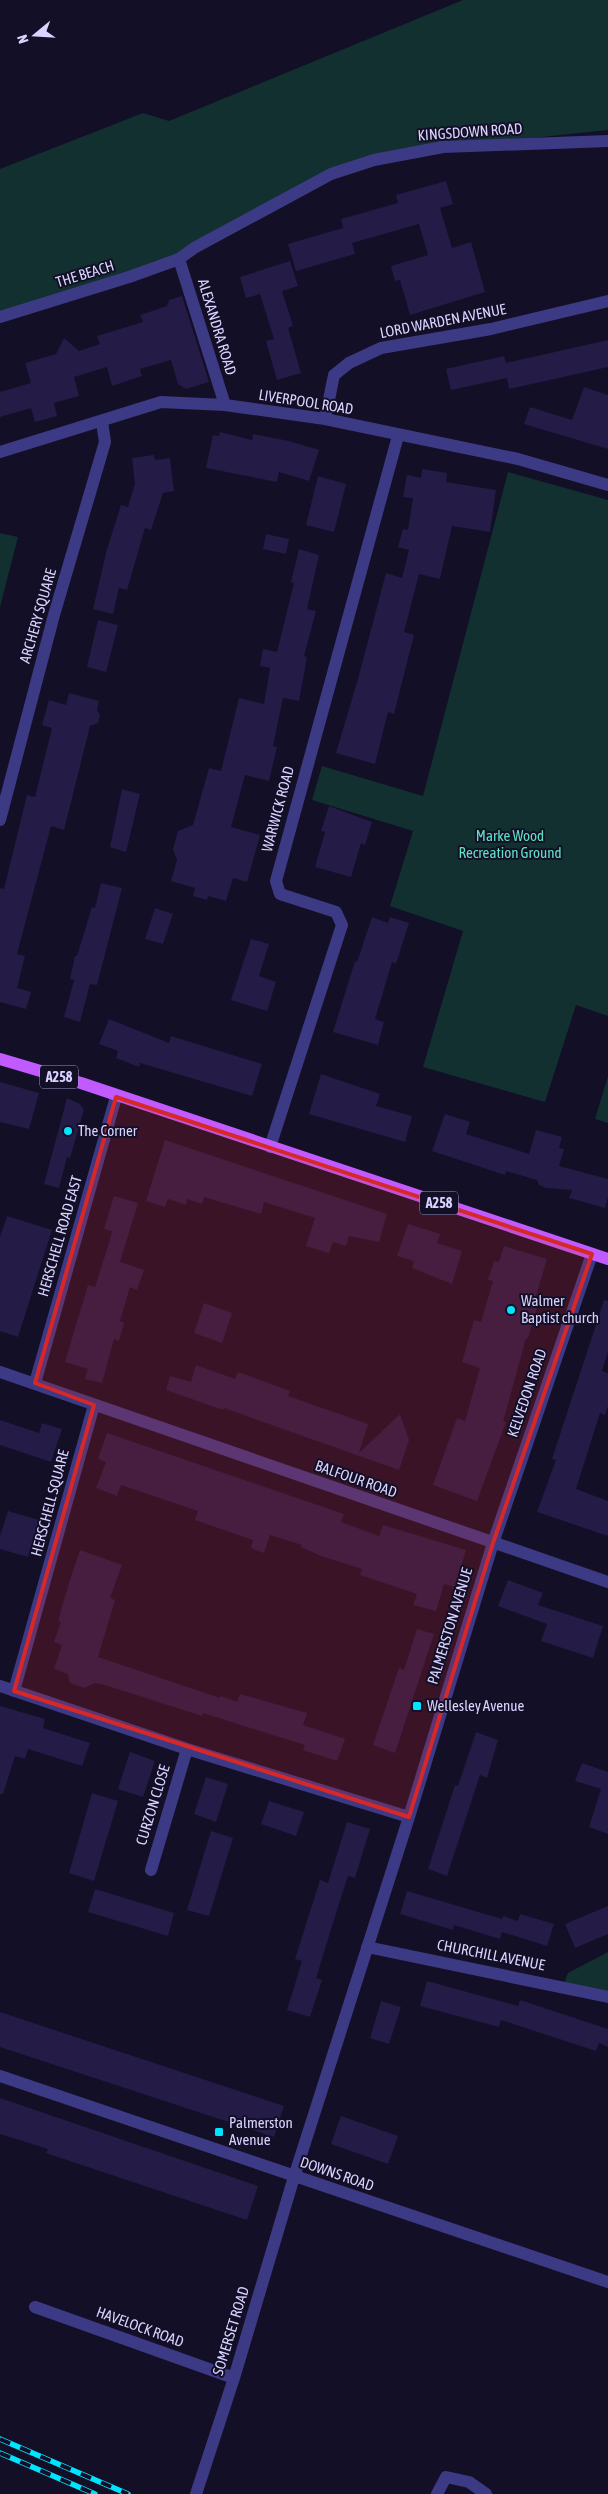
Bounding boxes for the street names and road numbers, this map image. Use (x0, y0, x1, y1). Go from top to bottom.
street label: KINGSDOWN ROAD (417, 119, 523, 144)
street label: THE BEACH (54, 257, 116, 290)
street label: ALEXANDRA ROAD (195, 277, 240, 377)
street label: LORD WARDEN AVENUE (378, 300, 508, 341)
street label: LIVERPOOL ROAD (258, 386, 355, 417)
street label: ARCHERY SQUARE (16, 566, 59, 665)
street label: WARWICK ROAD (258, 764, 297, 854)
road number: A258 (40, 1066, 78, 1088)
street label: HERSCHELL ROAD EAST (34, 1173, 85, 1298)
road number: A258 (420, 1192, 458, 1214)
street label: KELVEDON ROAD (503, 1346, 550, 1439)
street label: HERSCHELL SQUARE (27, 1447, 72, 1558)
street label: BALFOUR ROAD (313, 1457, 399, 1500)
street label: PALMERSTON AVENUE (424, 1565, 476, 1686)
street label: CURZON CLOSE (132, 1762, 173, 1847)
street label: CHURCHILL AVENUE (436, 1936, 547, 1973)
street label: DOWNS ROAD (298, 2153, 376, 2194)
street label: SOMERSET ROAD (209, 2284, 252, 2377)
street label: HAVELOCK ROAD (94, 2303, 186, 2350)

